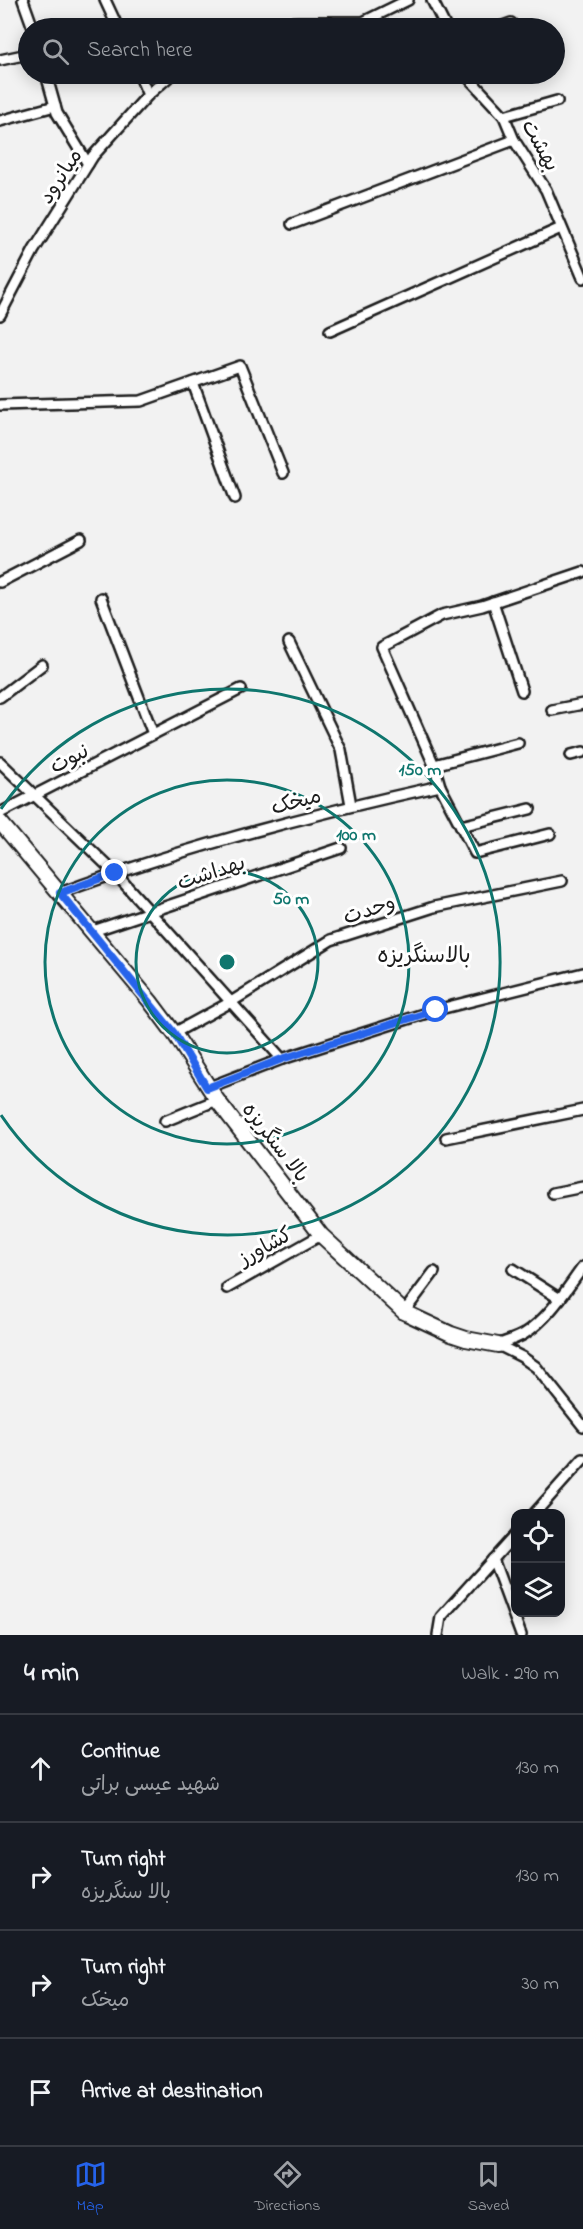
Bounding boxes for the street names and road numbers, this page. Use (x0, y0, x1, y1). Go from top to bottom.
street label: بهشت (513, 114, 566, 177)
street label: میانرود (33, 143, 91, 211)
street label: نبوت (45, 737, 95, 782)
street label: میخک (268, 782, 325, 824)
street label: بهداشت (174, 849, 250, 899)
street label: وحدت (340, 888, 400, 933)
street label: بالا سنگریزه (234, 1097, 315, 1190)
street label: کشاورز (232, 1221, 298, 1276)

